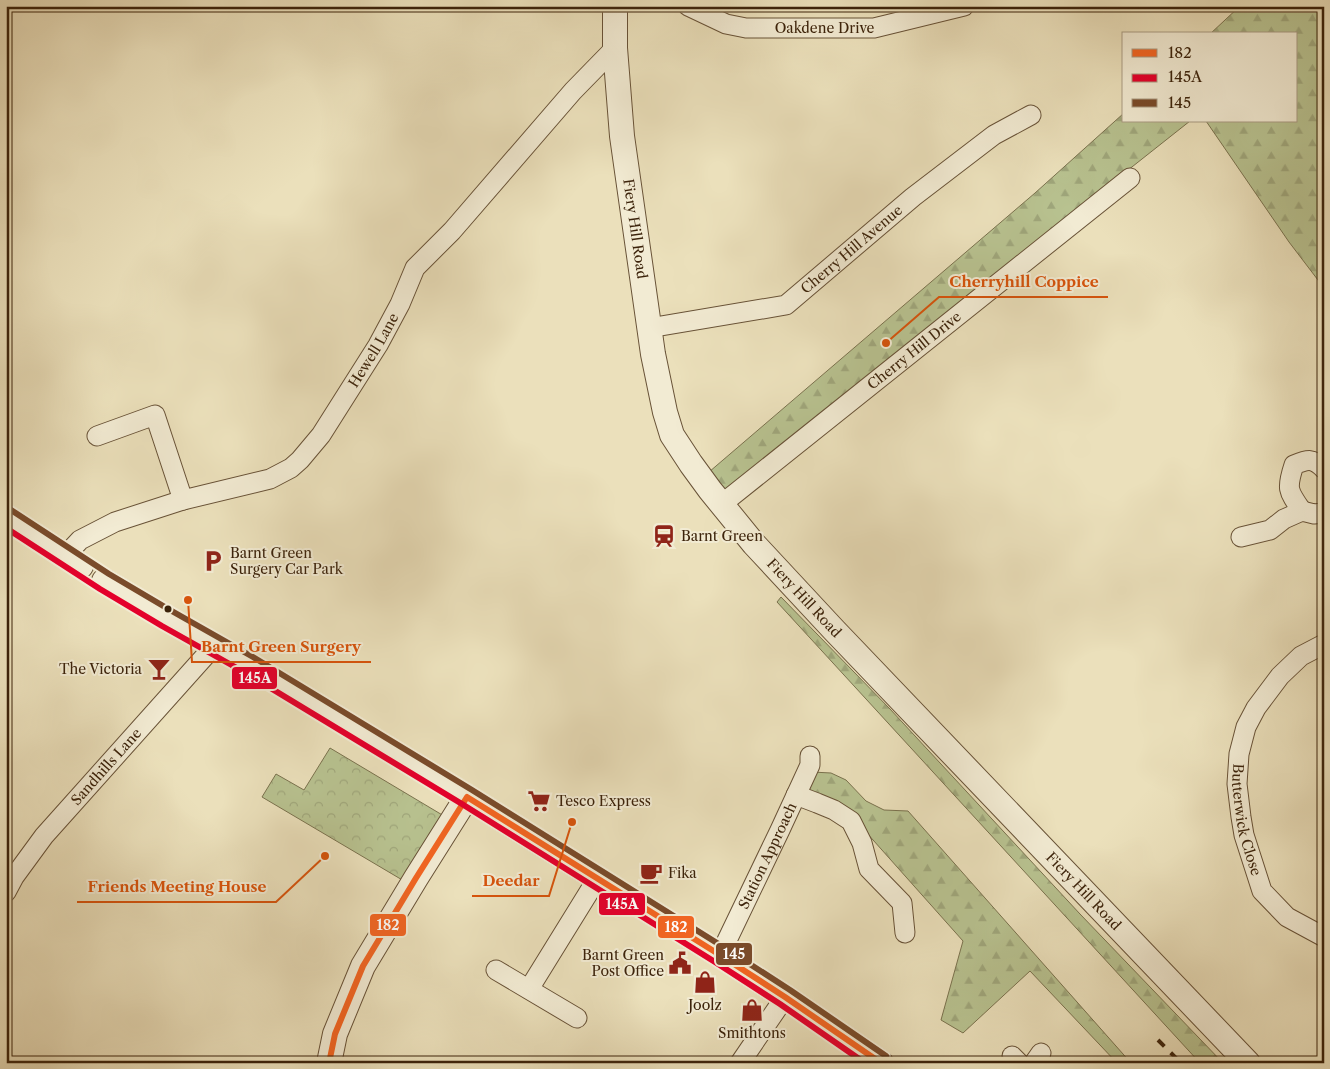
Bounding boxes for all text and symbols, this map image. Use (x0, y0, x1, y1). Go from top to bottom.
street label: Oakdene Drive (775, 19, 875, 37)
legend (1122, 32, 1298, 122)
text: 182 (1168, 43, 1192, 62)
text: 145A (1168, 67, 1203, 86)
text: 145 (1168, 93, 1191, 112)
street label: Fiery Hill Road (619, 177, 651, 281)
street label: Cherry Hill Avenue (797, 201, 906, 298)
callout: Cherryhill Coppice (939, 267, 1108, 297)
text: Cherryhill Coppice (949, 272, 1099, 291)
street label: Cherry Hill Drive (864, 307, 965, 393)
street label: Hewell Lane (344, 310, 403, 391)
station icon: Barnt Green (651, 523, 677, 549)
place label: Barnt Green (681, 527, 763, 545)
place label: Barnt Green Surgery Car Park (230, 544, 344, 578)
parking icon: Barnt Green Surgery Car Park (200, 548, 226, 574)
street label: Fiery Hill Road (763, 555, 846, 642)
unlabelled marker (163, 604, 173, 614)
callout: Barnt Green Surgery (192, 632, 371, 662)
text: Barnt Green Surgery (201, 637, 362, 656)
bar icon: The Victoria (146, 656, 172, 682)
place label: The Victoria (59, 660, 143, 678)
line badge: 145A (231, 666, 278, 690)
text: 145A (238, 669, 273, 687)
street label: Sandhills Lane (67, 724, 145, 809)
street label: Butterwick Close (1228, 763, 1266, 878)
supermarket icon: Tesco Express (526, 788, 552, 814)
place label: Tesco Express (556, 792, 651, 810)
street label: Station Approach (734, 799, 801, 912)
street label: Fiery Hill Road (1042, 848, 1125, 934)
cafe icon: Fika (638, 860, 664, 886)
place label: Fika (668, 864, 697, 882)
callout: Deedar (472, 866, 549, 896)
text: Deedar (483, 871, 540, 890)
callout: Friends Meeting House (77, 872, 276, 902)
text: Friends Meeting House (87, 877, 267, 896)
line badge: 145A (598, 892, 646, 916)
text: 145A (605, 895, 640, 913)
line badge: 182 (369, 913, 407, 937)
line badge: 182 (657, 915, 695, 939)
text: 182 (376, 916, 400, 934)
text: 182 (664, 918, 688, 936)
line badge: 145 (715, 942, 753, 966)
text: 145 (723, 945, 745, 963)
place label: Barnt Green Post Office (582, 946, 664, 980)
public building icon: Barnt Green Post Office (667, 950, 693, 976)
shop icon: Joolz (692, 969, 718, 995)
place label: Joolz (686, 996, 722, 1014)
shop icon: Smithtons (739, 997, 765, 1023)
place label: Smithtons (718, 1024, 786, 1042)

